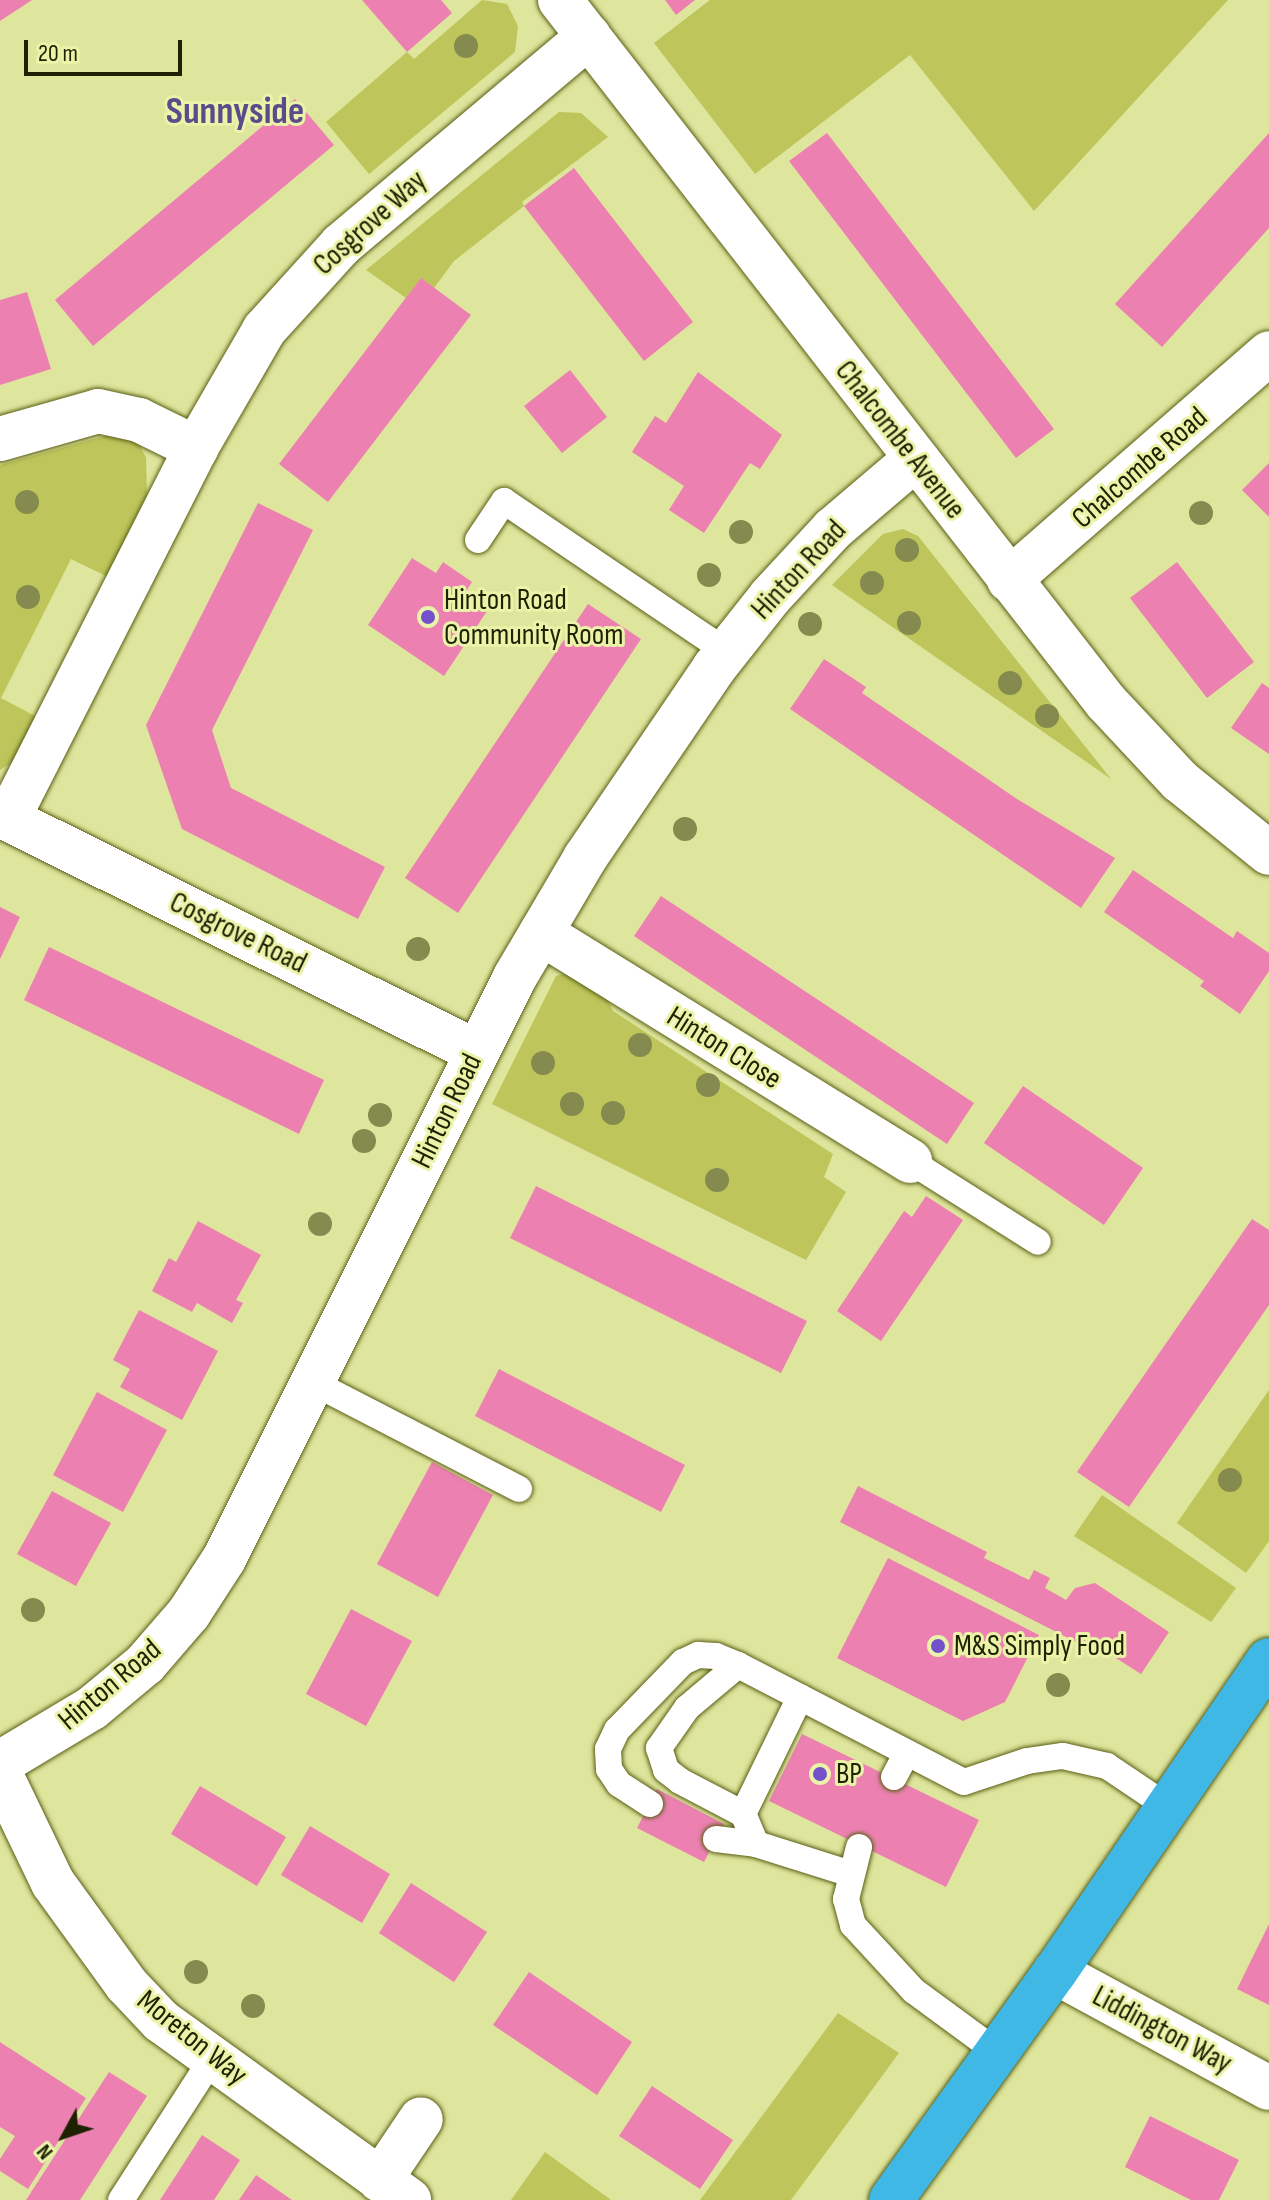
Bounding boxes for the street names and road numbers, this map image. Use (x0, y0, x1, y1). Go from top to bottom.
street label: Cosgrove Way (306, 163, 434, 283)
street label: Chalcombe Avenue (827, 354, 973, 526)
street label: Chalcombe Road (1065, 400, 1215, 536)
street label: Hinton Road (744, 513, 854, 627)
street label: Cosgrove Road (164, 884, 312, 982)
street label: Hinton Close (660, 999, 788, 1097)
street label: Hinton Road (404, 1048, 490, 1174)
street label: Hinton Road (51, 1632, 169, 1738)
street label: Liddington Way (1086, 1978, 1238, 2082)
street label: Moreton Way (130, 1983, 254, 2093)

